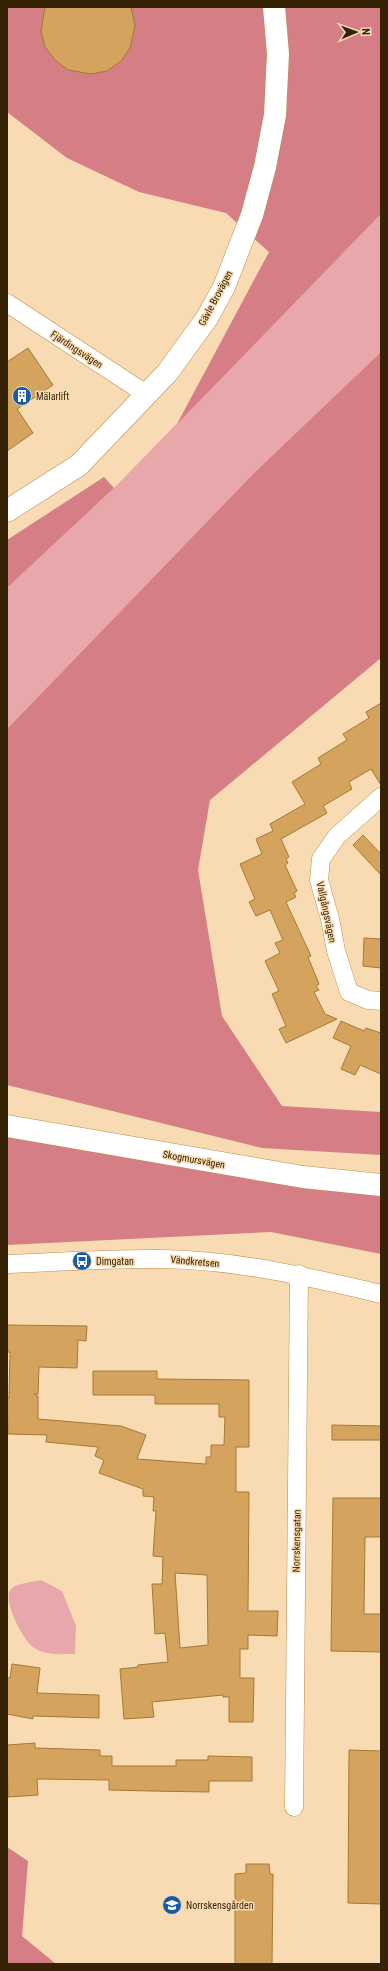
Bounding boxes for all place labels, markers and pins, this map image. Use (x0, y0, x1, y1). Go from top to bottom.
building icon: Mälarlift (11, 385, 33, 407)
place label: Mälarlift (36, 391, 69, 402)
bus stop icon: Dimgatan (71, 1250, 93, 1272)
place label: Dimgatan (96, 1256, 134, 1267)
school or university icon: Norrskensgården (161, 1894, 183, 1916)
place label: Norrskensgården (186, 1900, 254, 1911)

